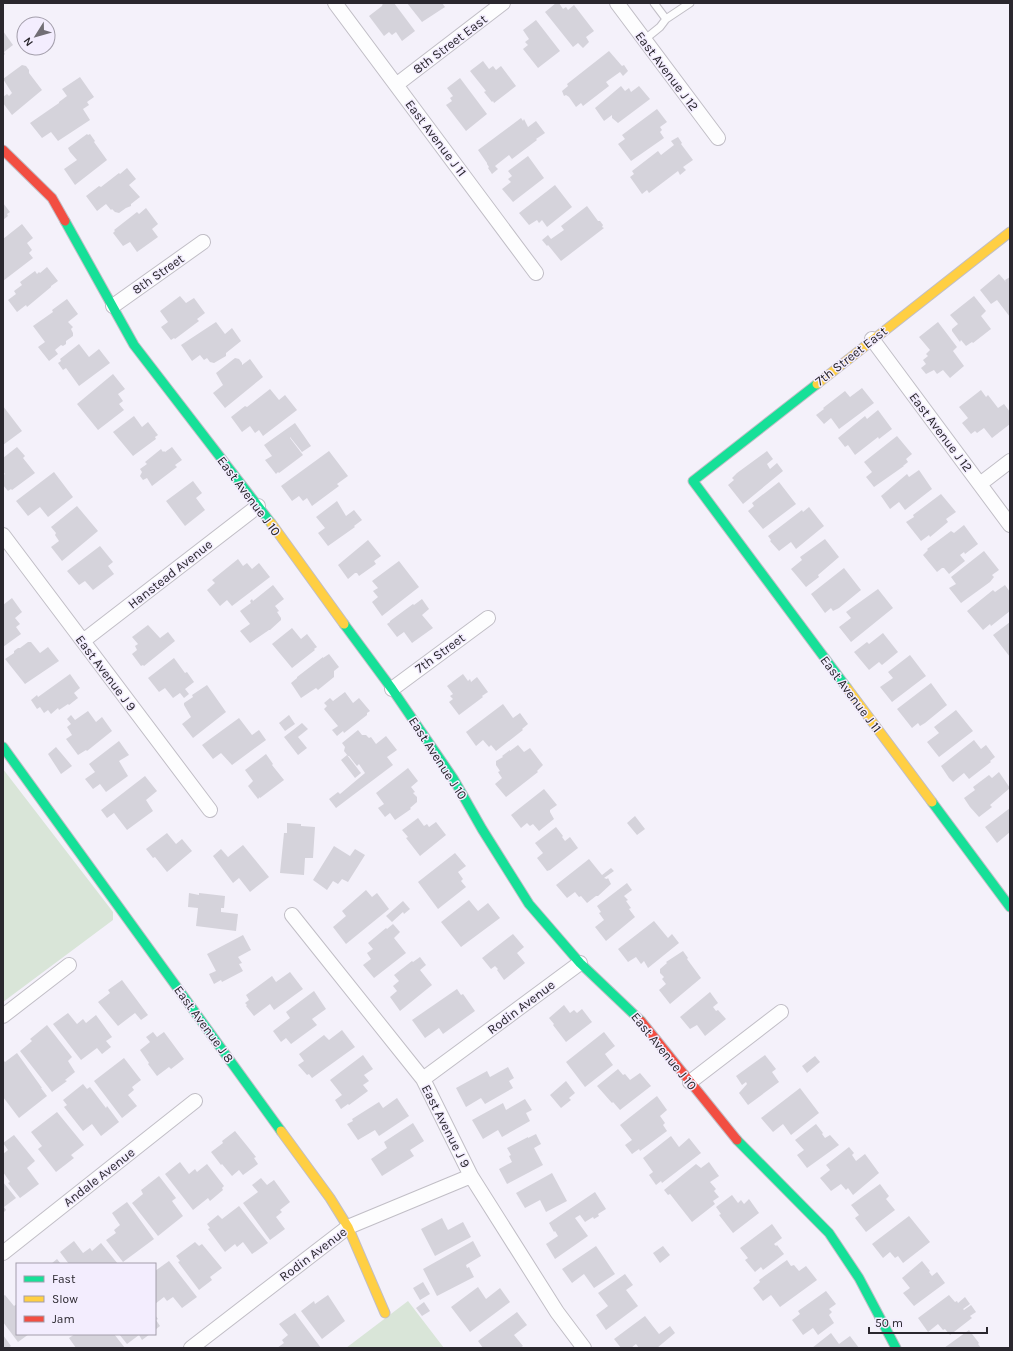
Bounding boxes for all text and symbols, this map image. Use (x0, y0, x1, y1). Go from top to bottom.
street label: 8th Street East (410, 11, 490, 77)
north arrow (16, 16, 56, 56)
street label: East Avenue J 12 (632, 28, 702, 114)
text: N (21, 35, 36, 49)
street label: East Avenue J 11 (402, 97, 470, 179)
street label: 8th Street (129, 251, 187, 297)
street label: 7th Street East (812, 323, 890, 389)
street label: East Avenue J 12 (906, 389, 976, 475)
street label: East Avenue J 10 (214, 453, 284, 539)
street label: Hanstead Avenue (125, 536, 215, 612)
street label: 7th Street (412, 630, 468, 676)
street label: East Avenue J 9 (73, 632, 139, 714)
street label: East Avenue J 11 (817, 653, 885, 735)
street label: East Avenue J 10 (406, 714, 470, 802)
street label: Rodin Avenue (484, 977, 558, 1037)
street label: East Avenue J 8 (171, 983, 237, 1065)
street label: East Avenue J 10 (628, 1009, 700, 1093)
street label: East Avenue J 9 (419, 1082, 473, 1170)
street label: Andale Avenue (60, 1144, 138, 1209)
street label: Rodin Avenue (276, 1224, 350, 1284)
legend (16, 1263, 156, 1335)
text: Fast (52, 1272, 76, 1286)
text: Slow (52, 1292, 78, 1306)
scale bar (869, 1309, 987, 1335)
text: Jam (52, 1312, 75, 1326)
text: 50 m (875, 1316, 903, 1330)

